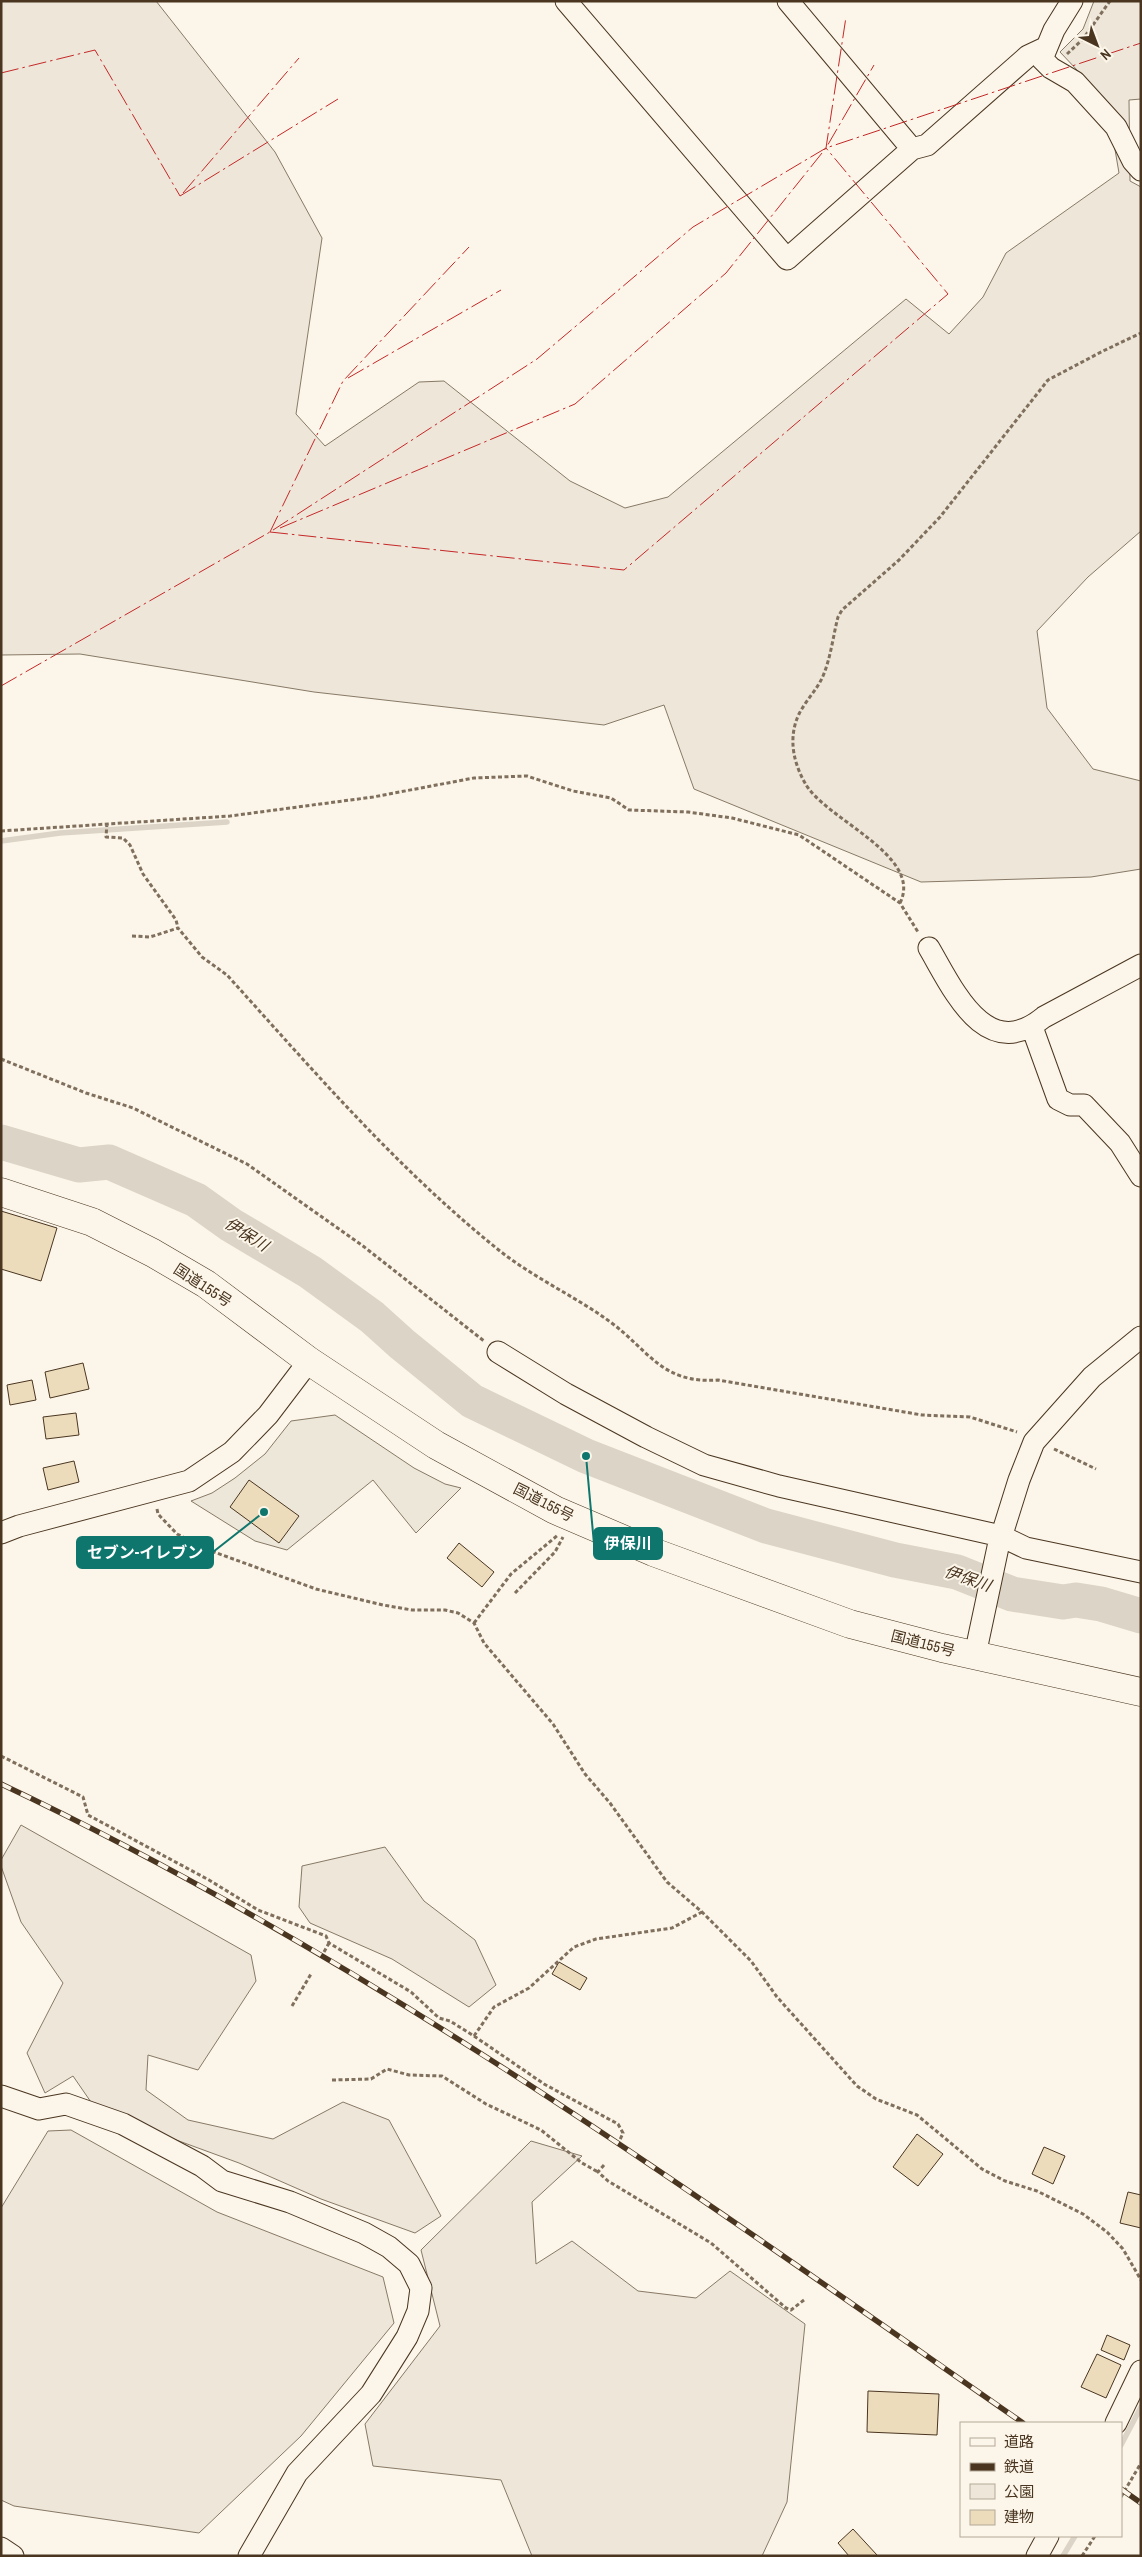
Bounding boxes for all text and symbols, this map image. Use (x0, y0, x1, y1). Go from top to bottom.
north arrow (1072, 20, 1122, 70)
text: N (1097, 45, 1115, 64)
water label: 伊保川 (221, 1212, 275, 1257)
street label: 国道155号 (170, 1258, 236, 1312)
street label: 国道155号 (510, 1478, 578, 1526)
callout: 伊保川 (594, 1528, 662, 1559)
text: 伊保川 (603, 1532, 652, 1554)
callout: セブン-イレブン (77, 1537, 213, 1568)
text: セブン-イレブン (87, 1541, 203, 1563)
water label: 伊保川 (942, 1560, 996, 1597)
street label: 国道155号 (889, 1625, 957, 1661)
legend (960, 2422, 1122, 2537)
text: 道路 (1004, 2431, 1034, 2452)
text: 鉄道 (1004, 2456, 1034, 2477)
text: 公園 (1004, 2481, 1034, 2502)
text: 建物 (1004, 2506, 1034, 2527)

